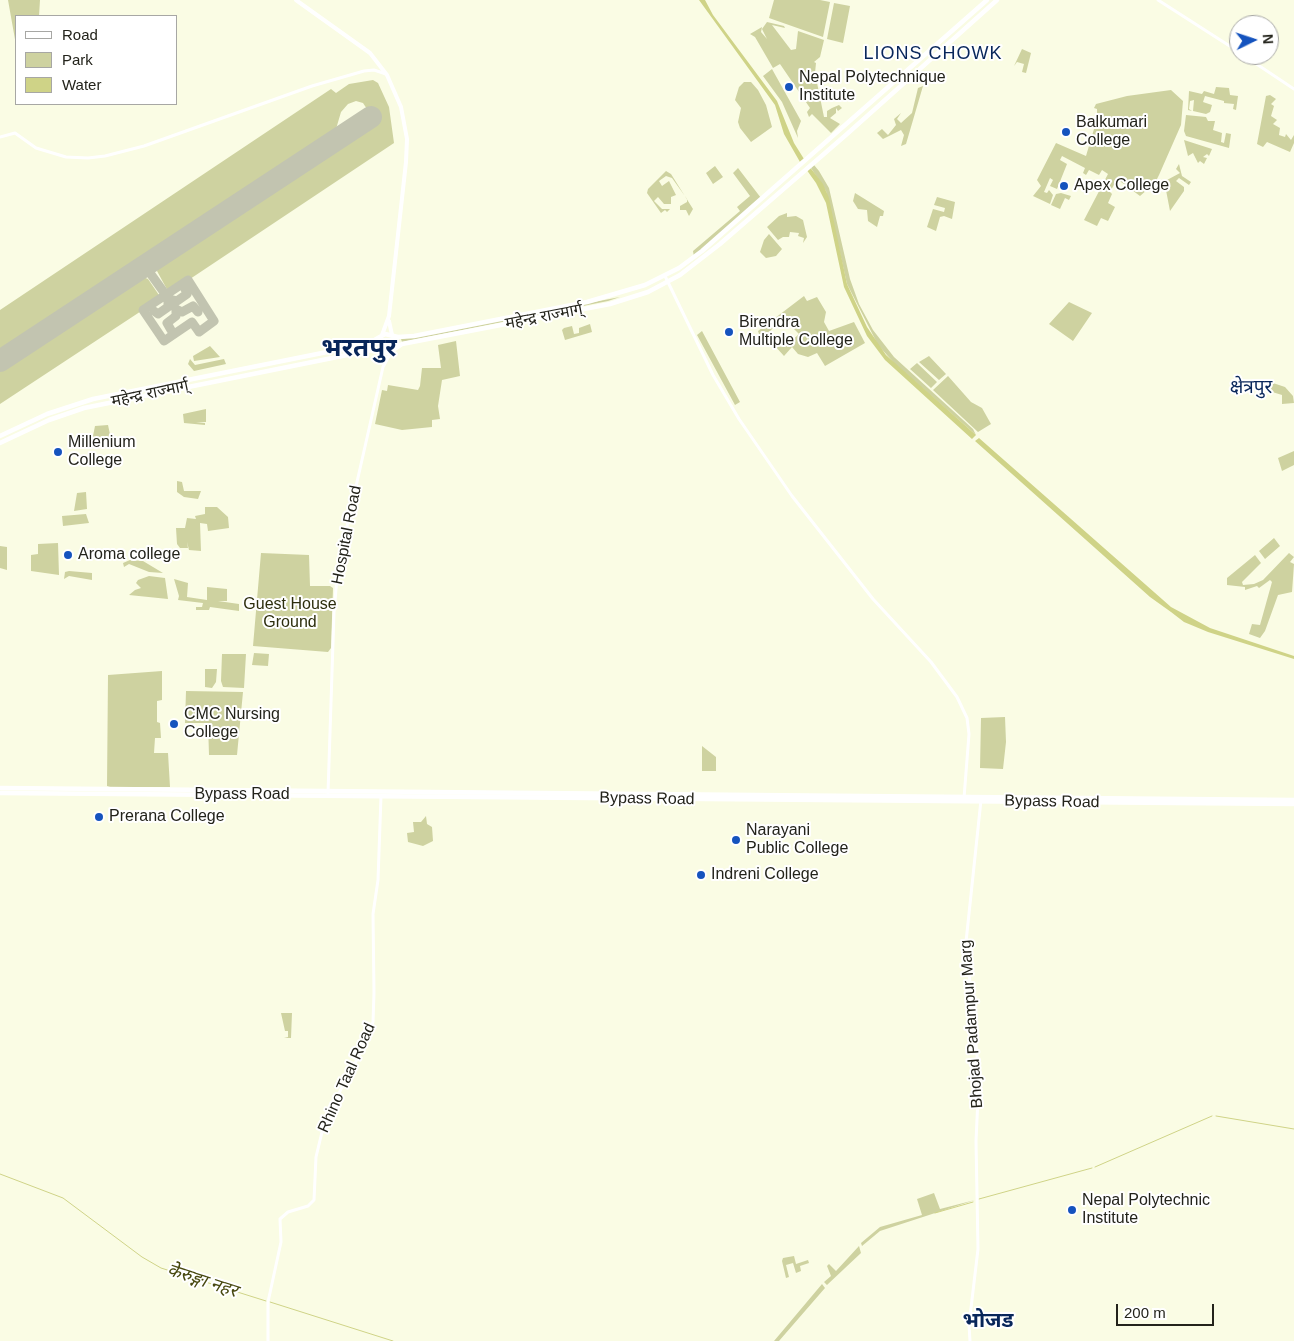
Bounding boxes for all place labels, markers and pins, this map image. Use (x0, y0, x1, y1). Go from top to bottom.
place label: Nepal Polytechnique Institute (799, 68, 946, 106)
marker: Nepal Polytechnique Institute (783, 81, 795, 93)
place label: Balkumari College (1076, 113, 1147, 151)
marker: Balkumari College (1060, 126, 1072, 138)
place label: Apex College (1074, 176, 1169, 196)
marker: Apex College (1058, 180, 1070, 192)
place label: Birendra Multiple College (739, 313, 853, 351)
marker: Birendra Multiple College (723, 326, 735, 338)
place label: Millenium College (68, 433, 136, 471)
marker: Millenium College (52, 446, 64, 458)
place label: Aroma college (78, 545, 180, 565)
marker: Aroma college (62, 549, 74, 561)
place label: CMC Nursing College (184, 705, 280, 743)
marker: CMC Nursing College (168, 718, 180, 730)
place label: Prerana College (109, 807, 225, 827)
marker: Prerana College (93, 811, 105, 823)
place label: Narayani Public College (746, 821, 848, 859)
marker: Narayani Public College (730, 834, 742, 846)
place label: Indreni College (711, 865, 819, 885)
marker: Indreni College (695, 869, 707, 881)
place label: Nepal Polytechnic Institute (1082, 1191, 1210, 1229)
marker: Nepal Polytechnic Institute (1066, 1204, 1078, 1216)

